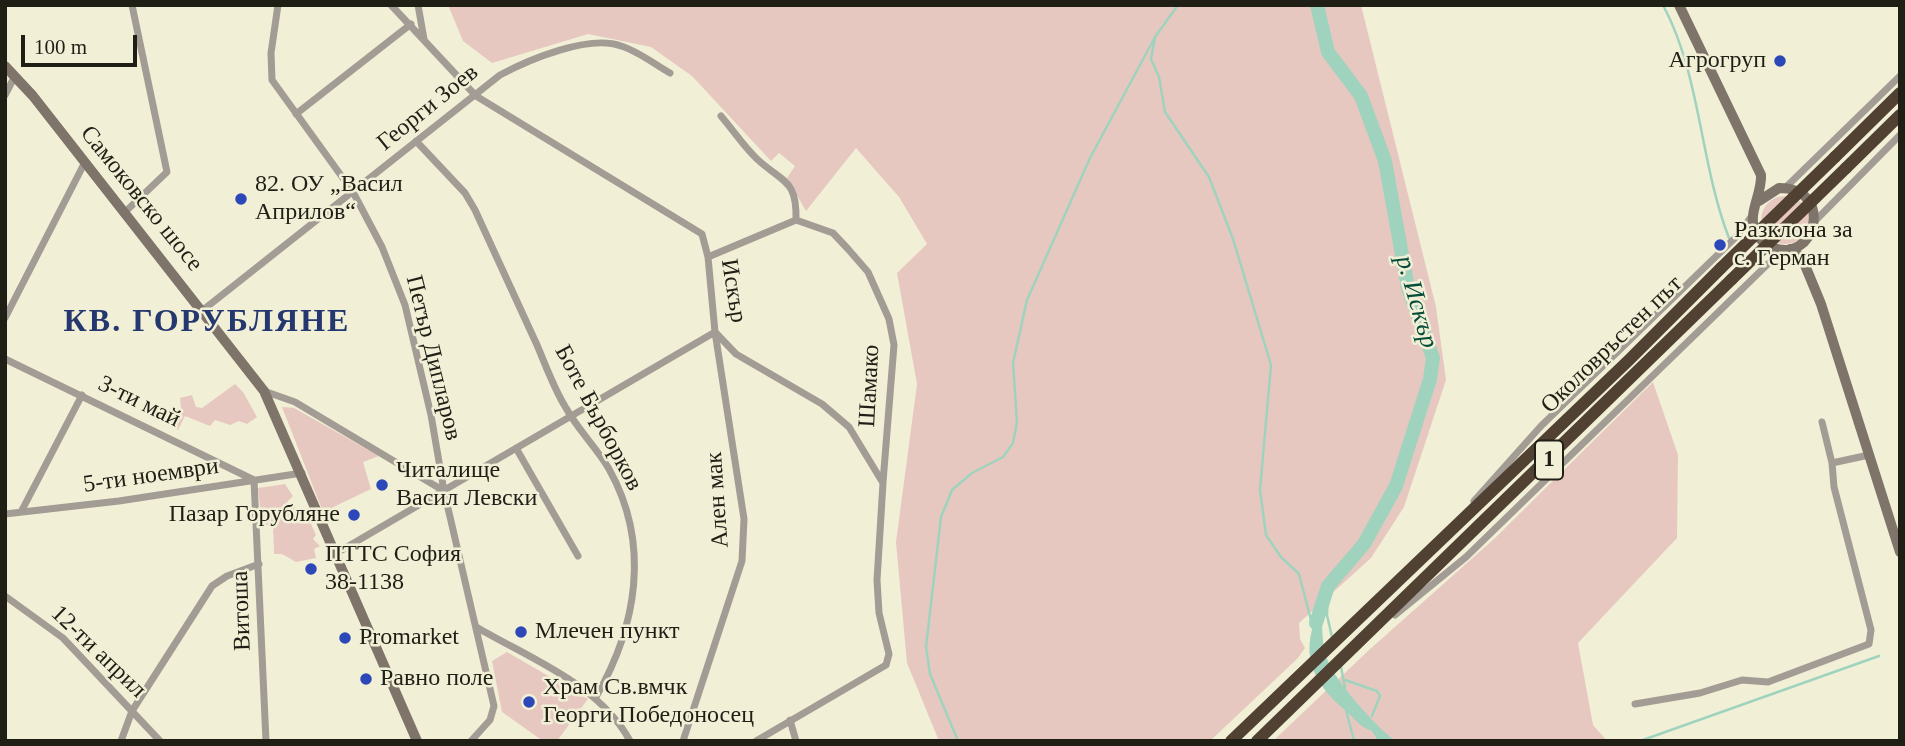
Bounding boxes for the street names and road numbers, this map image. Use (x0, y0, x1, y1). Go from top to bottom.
street label: Георги Зоев (372, 59, 484, 157)
street label: Самоковско шосе (73, 120, 209, 278)
street label: Искър (714, 257, 752, 325)
street label: Околовръстен път (1535, 270, 1689, 420)
street label: Петър Дипларов (399, 273, 467, 443)
street label: Боте Бърборков (548, 340, 648, 496)
street label: Шамако (853, 344, 887, 428)
street label: 3-ти май (93, 370, 185, 434)
road number: 1 (1535, 440, 1563, 480)
street label: Ален мак (700, 451, 736, 549)
street label: 5-ти ноември (81, 452, 221, 500)
street label: Витоша (226, 570, 258, 652)
street label: 12-ти април (44, 600, 152, 704)

